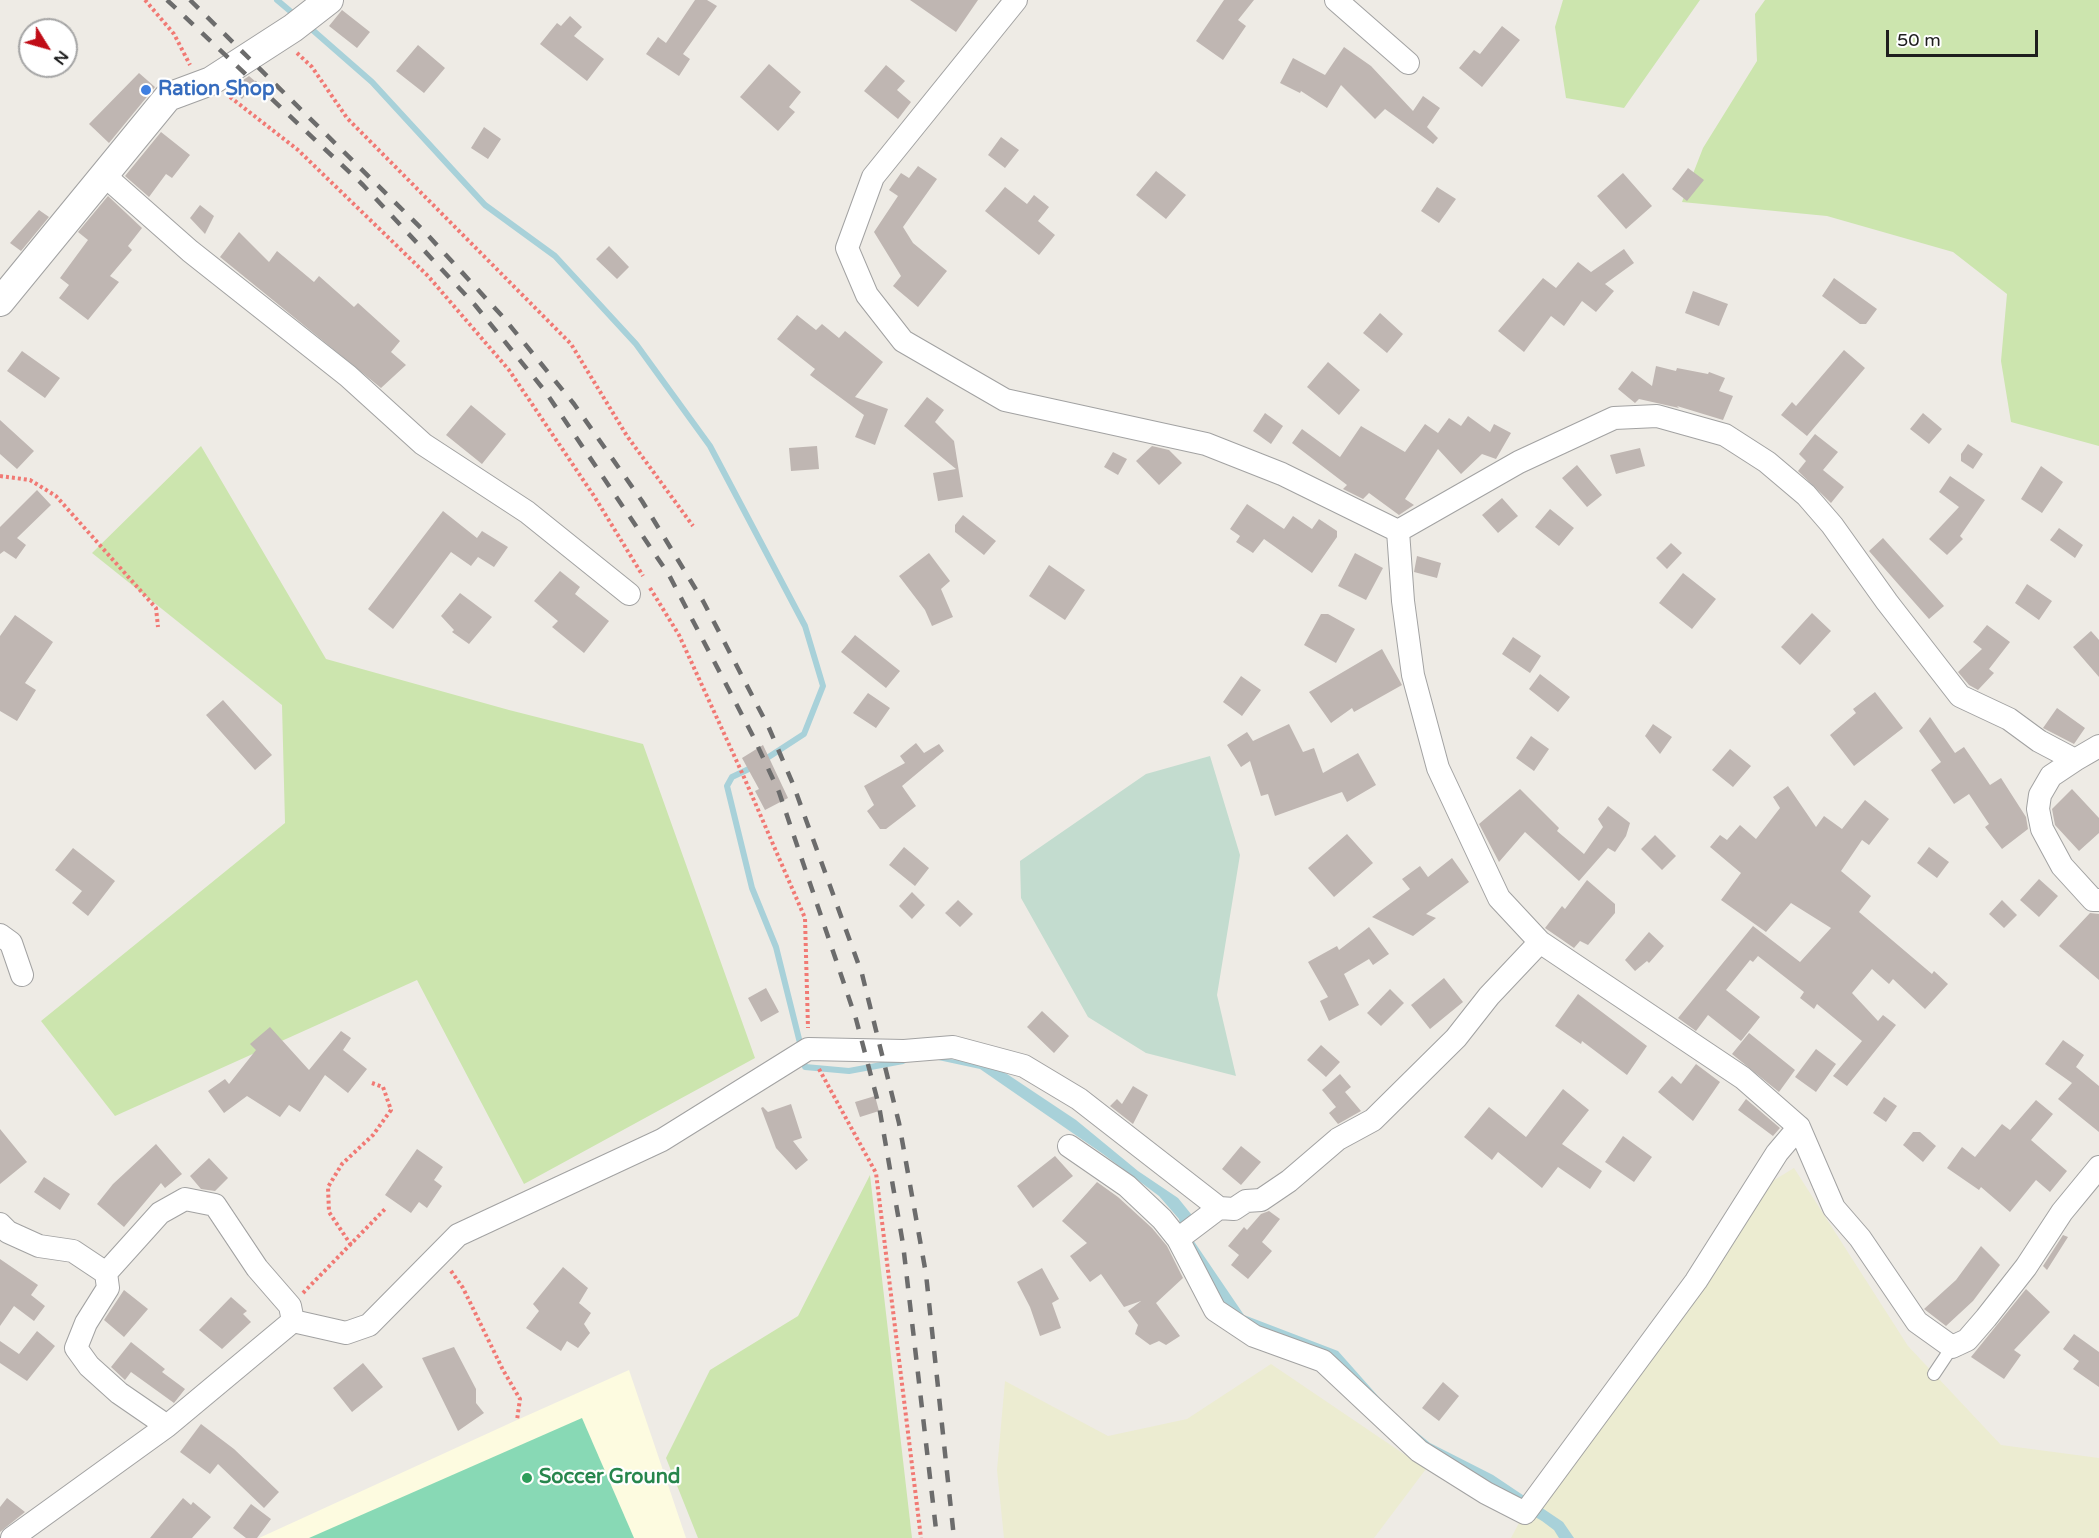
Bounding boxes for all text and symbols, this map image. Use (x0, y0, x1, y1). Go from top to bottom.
north arrow (18, 18, 78, 78)
scale bar (1889, 18, 2040, 56)
text: 50 m (1897, 29, 1941, 51)
text: N (49, 46, 73, 69)
place label: Ration Shop (158, 78, 275, 102)
marker: Ration Shop (139, 83, 153, 97)
place label: Soccer Ground (539, 1466, 680, 1490)
marker: Soccer Ground (520, 1471, 534, 1485)

